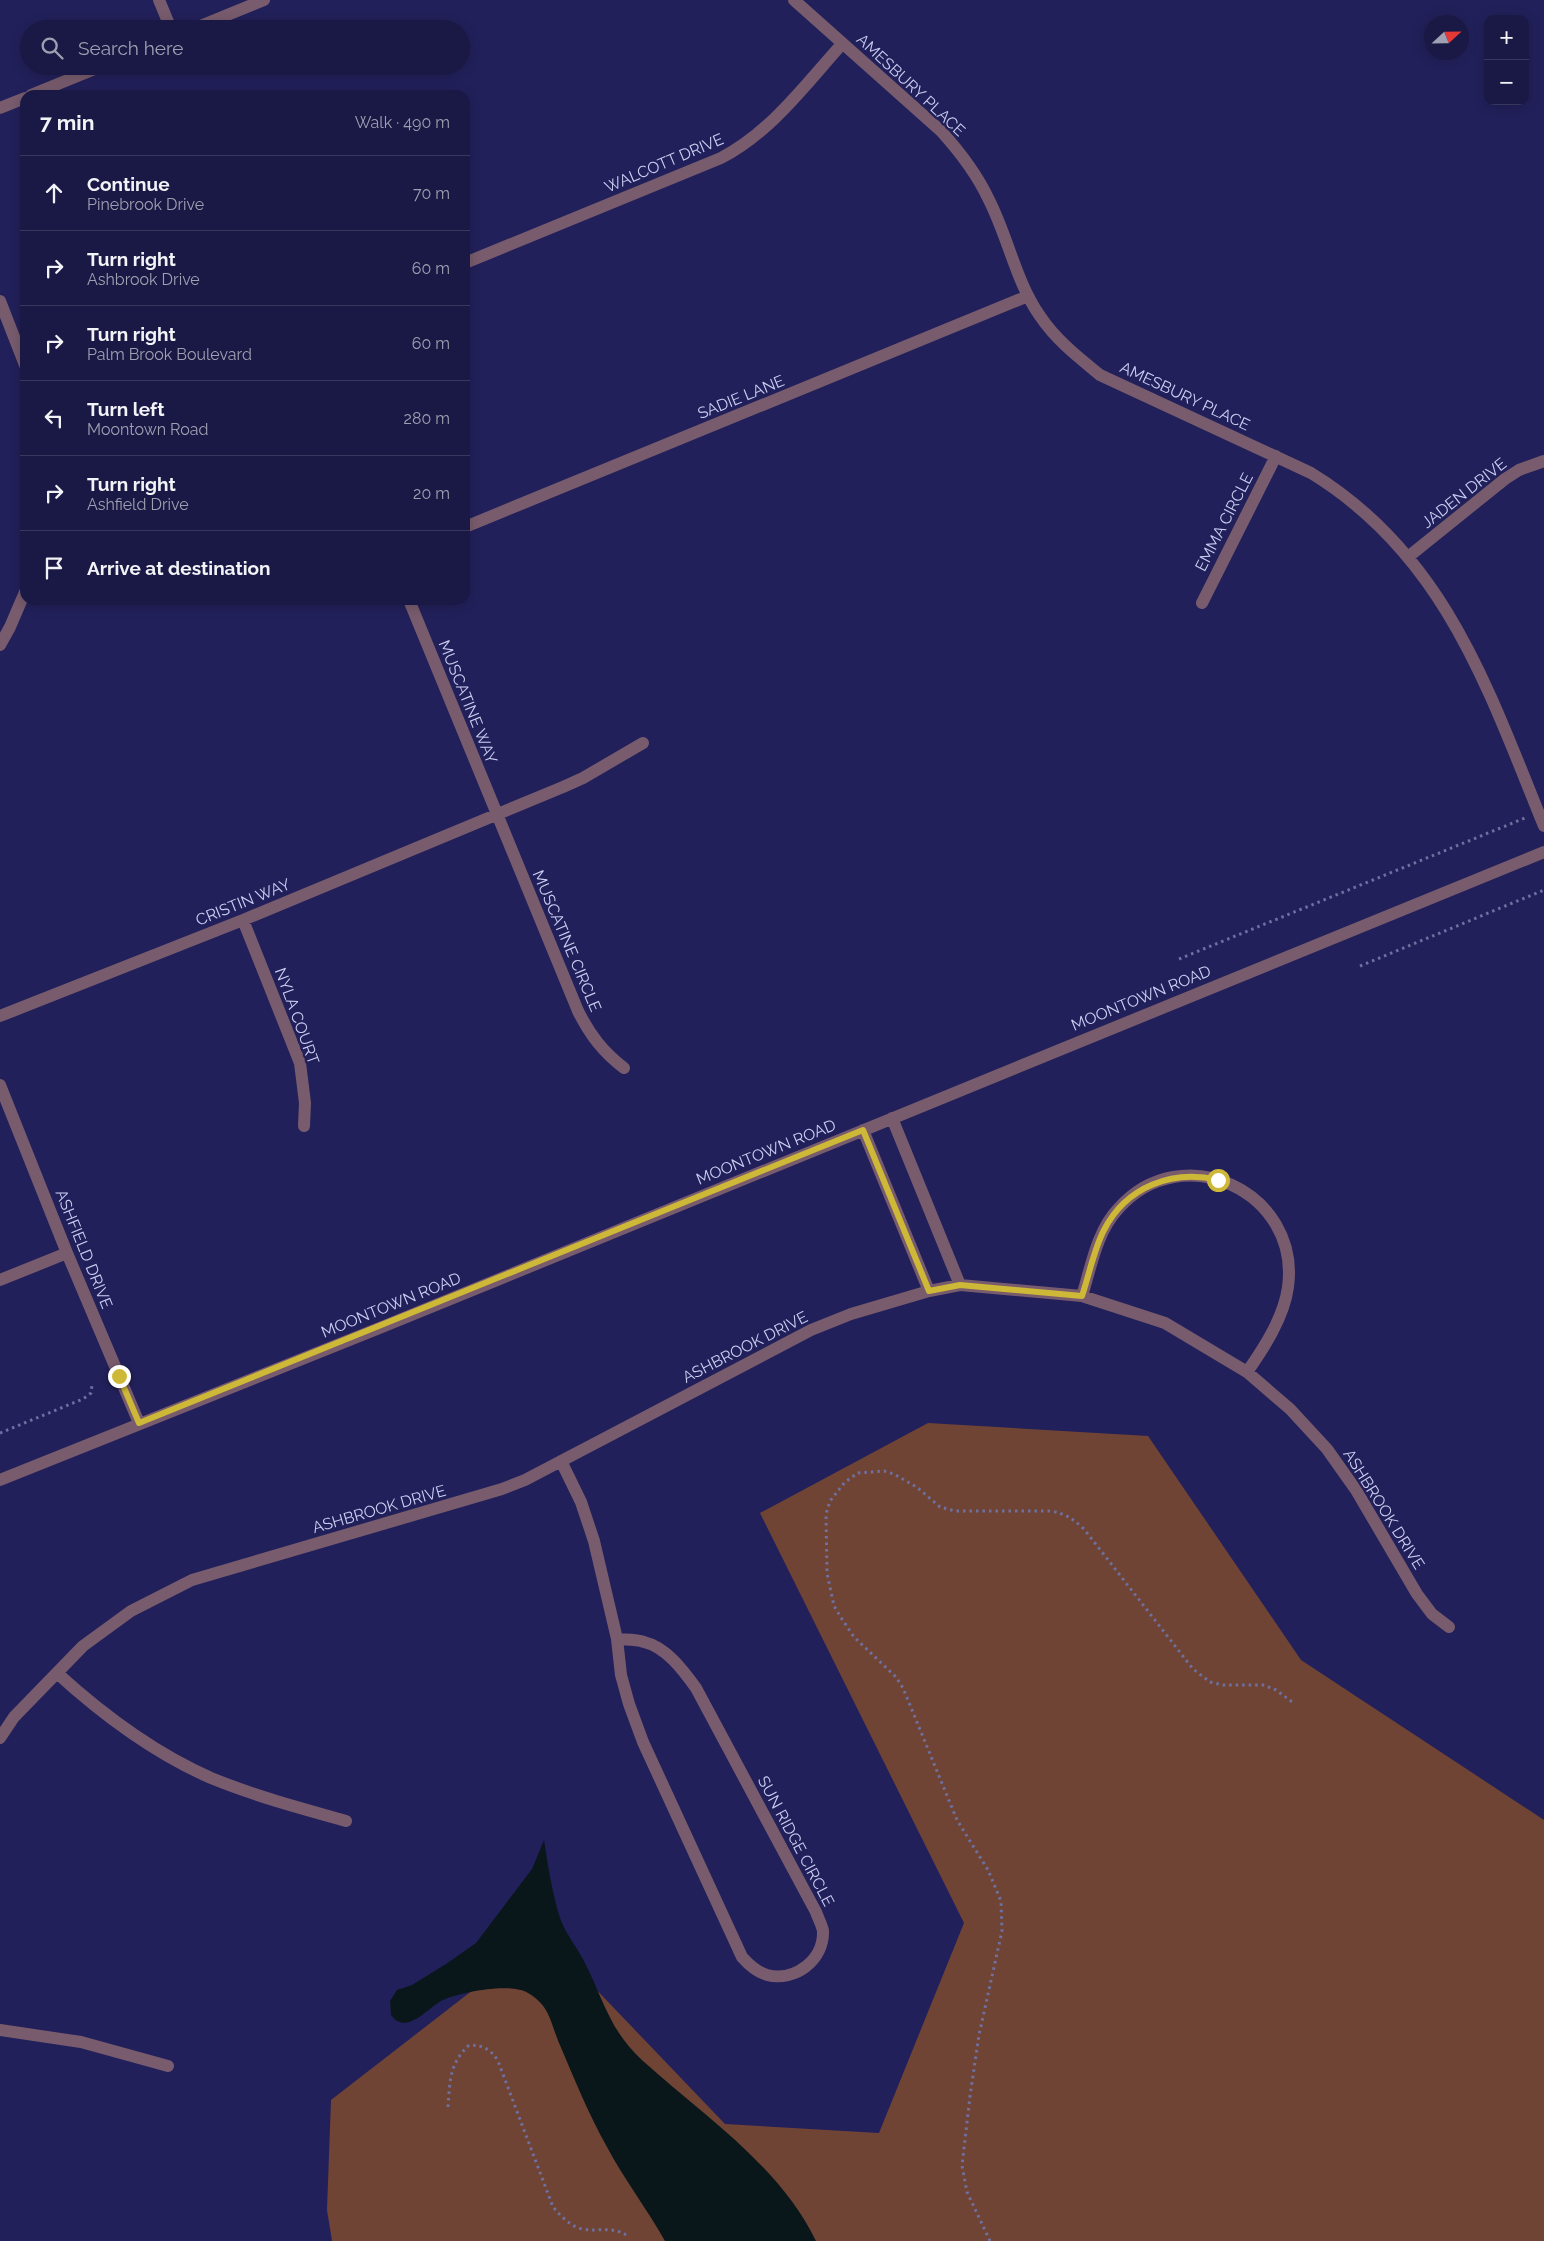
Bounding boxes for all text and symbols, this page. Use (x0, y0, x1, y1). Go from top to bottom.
north arrow (1424, 15, 1469, 60)
map controls (1484, 15, 1529, 105)
button: + (1484, 15, 1529, 60)
search box (20, 20, 470, 75)
street label: AMESBURY PLACE (853, 30, 969, 140)
icon: search (38, 34, 66, 62)
text: Search here (78, 37, 184, 59)
button: − (1484, 60, 1529, 105)
text: 7 min (40, 110, 94, 135)
text: Walk · 490 m (355, 113, 450, 132)
street label: WALCOTT DRIVE (602, 129, 727, 197)
text: Continue (87, 173, 170, 195)
icon: ahead (40, 179, 68, 207)
text: 70 m (413, 184, 450, 203)
text: Pinebrook Drive (87, 195, 204, 214)
text: Turn right (87, 248, 176, 270)
icon: right (40, 254, 68, 282)
text: 60 m (412, 259, 450, 278)
text: Ashbrook Drive (87, 270, 200, 289)
text: Turn right (87, 323, 176, 345)
icon: right (40, 329, 68, 357)
text: 60 m (412, 334, 450, 353)
text: Palm Brook Boulevard (87, 345, 252, 364)
street label: AMESBURY PLACE (1117, 358, 1253, 435)
street label: SADIE LANE (695, 371, 787, 423)
text: Turn left (87, 398, 164, 420)
icon: left (40, 404, 68, 432)
text: 280 m (404, 409, 450, 428)
text: Moontown Road (87, 420, 208, 439)
street label: JADEN DRIVE (1418, 454, 1510, 532)
street label: EMMA CIRCLE (1191, 470, 1257, 574)
text: Turn right (87, 473, 176, 495)
icon: right (40, 479, 68, 507)
text: 20 m (413, 484, 450, 503)
text: Ashfield Drive (87, 495, 189, 514)
icon: arrive (40, 554, 68, 582)
text: Arrive at destination (87, 557, 271, 579)
street label: MUSCATINE WAY (435, 637, 502, 767)
street label: MUSCATINE CIRCLE (529, 867, 605, 1015)
street label: CRISTIN WAY (193, 874, 294, 930)
street label: MOONTOWN ROAD (1068, 961, 1214, 1035)
street label: NYLA COURT (271, 965, 323, 1067)
street label: MOONTOWN ROAD (693, 1115, 839, 1189)
route start (1207, 1169, 1230, 1192)
street label: ASHFIELD DRIVE (51, 1187, 117, 1311)
street label: MOONTOWN ROAD (318, 1268, 464, 1342)
street label: ASHBROOK DRIVE (679, 1307, 811, 1387)
route end (108, 1365, 131, 1388)
street label: ASHBROOK DRIVE (1339, 1445, 1429, 1573)
street label: ASHBROOK DRIVE (310, 1481, 448, 1537)
street label: SUN RIDGE CIRCLE (754, 1773, 838, 1910)

